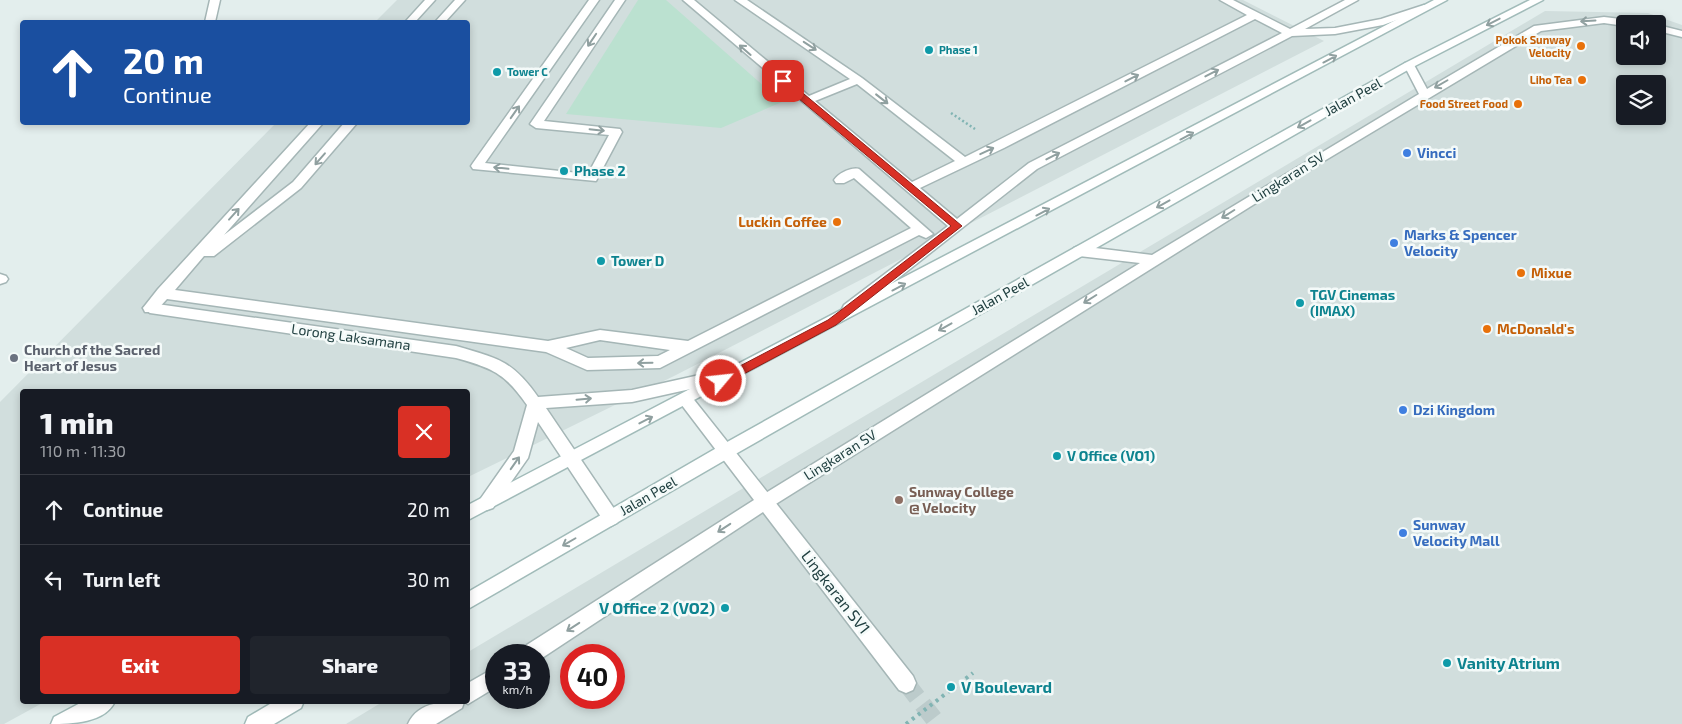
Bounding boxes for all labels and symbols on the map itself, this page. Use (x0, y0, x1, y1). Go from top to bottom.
one-way arrow (1486, 17, 1501, 27)
one-way arrow (1581, 17, 1597, 26)
one-way arrow (587, 33, 597, 47)
place label: Pokok Sunway Velocity (1496, 33, 1572, 60)
marker: Pokok Sunway Velocity (1575, 40, 1587, 52)
one-way arrow (803, 41, 817, 51)
place label: Phase 1 (939, 43, 978, 56)
one-way arrow (739, 44, 752, 55)
marker: Phase 1 (923, 44, 935, 56)
one-way arrow (1322, 54, 1337, 63)
pin (762, 60, 804, 102)
place label: Tower C (507, 65, 548, 78)
marker: Tower C (491, 66, 503, 78)
one-way arrow (1205, 68, 1220, 78)
one-way arrow (1124, 73, 1139, 82)
street label: Jalan Peel (1321, 73, 1385, 119)
place label: Liho Tea (1530, 73, 1572, 86)
marker: Liho Tea (1576, 74, 1588, 86)
one-way arrow (1435, 79, 1449, 89)
one-way arrow (875, 93, 888, 104)
place label: Food Street Food (1420, 97, 1508, 110)
marker: Food Street Food (1512, 98, 1524, 110)
one-way arrow (510, 105, 520, 119)
one-way arrow (1297, 120, 1312, 129)
one-way arrow (589, 125, 605, 135)
one-way arrow (1179, 130, 1193, 140)
place label: Vincci (1417, 144, 1456, 161)
one-way arrow (979, 146, 994, 155)
street label: Lingkaran SV (1248, 147, 1328, 206)
marker: Vincci (1401, 147, 1413, 159)
one-way arrow (1045, 151, 1060, 161)
one-way arrow (314, 153, 326, 166)
place label: Phase 2 (574, 162, 626, 179)
one-way arrow (493, 163, 509, 173)
marker: Phase 2 (558, 165, 570, 177)
one-way arrow (1155, 199, 1170, 209)
one-way arrow (1035, 206, 1050, 216)
one-way arrow (229, 208, 240, 221)
one-way arrow (1221, 209, 1235, 219)
place label: Luckin Coffee (738, 213, 827, 230)
marker: Luckin Coffee (831, 216, 843, 228)
place label: Marks & Spencer Velocity (1404, 226, 1517, 259)
marker: Marks & Spencer Velocity (1388, 237, 1400, 249)
place label: Tower D (611, 252, 664, 269)
marker: Tower D (595, 255, 607, 267)
place label: Mixue (1531, 264, 1572, 281)
marker: Mixue (1515, 267, 1527, 279)
street label: Jalan Peel (968, 272, 1032, 318)
one-way arrow (891, 282, 906, 291)
place label: TGV Cinemas (IMAX) (1310, 286, 1395, 319)
one-way arrow (1083, 295, 1097, 305)
marker: TGV Cinemas (IMAX) (1294, 297, 1306, 309)
street label: Lorong Laksamana (290, 320, 412, 353)
place label: McDonald's (1497, 320, 1575, 337)
one-way arrow (937, 322, 952, 332)
marker: McDonald's (1481, 323, 1493, 335)
place label: Church of the Sacred Heart of Jesus (24, 341, 160, 374)
marker: Church of the Sacred Heart of Jesus (8, 352, 20, 364)
position arrow (694, 354, 746, 406)
one-way arrow (637, 358, 654, 368)
one-way arrow (575, 395, 591, 404)
place label: Dzi Kingdom (1413, 401, 1495, 418)
marker: Dzi Kingdom (1397, 404, 1409, 416)
one-way arrow (639, 415, 654, 425)
street label: Lingkaran SV (800, 425, 880, 484)
place label: V Office (VO1) (1067, 447, 1155, 464)
marker: V Office (VO1) (1051, 450, 1063, 462)
one-way arrow (510, 456, 520, 470)
street label: Jalan Peel (616, 472, 680, 519)
place label: Sunway College @ Velocity (909, 483, 1014, 516)
marker: Sunway College @ Velocity (893, 494, 905, 506)
place label: Sunway Velocity Mall (1413, 516, 1500, 549)
one-way arrow (717, 523, 731, 533)
marker: Sunway Velocity Mall (1397, 527, 1409, 539)
one-way arrow (561, 537, 576, 547)
street label: Lingkaran SV1 (798, 546, 875, 637)
place label: V Office 2 (VO2) (599, 598, 715, 617)
marker: V Office 2 (VO2) (719, 602, 731, 614)
one-way arrow (566, 621, 580, 632)
speed limit sign: 40 (560, 644, 625, 709)
place label: Vanity Atrium (1457, 653, 1560, 673)
marker: Vanity Atrium (1441, 657, 1453, 669)
place label: V Boulevard (961, 677, 1052, 696)
marker: V Boulevard (945, 681, 957, 693)

